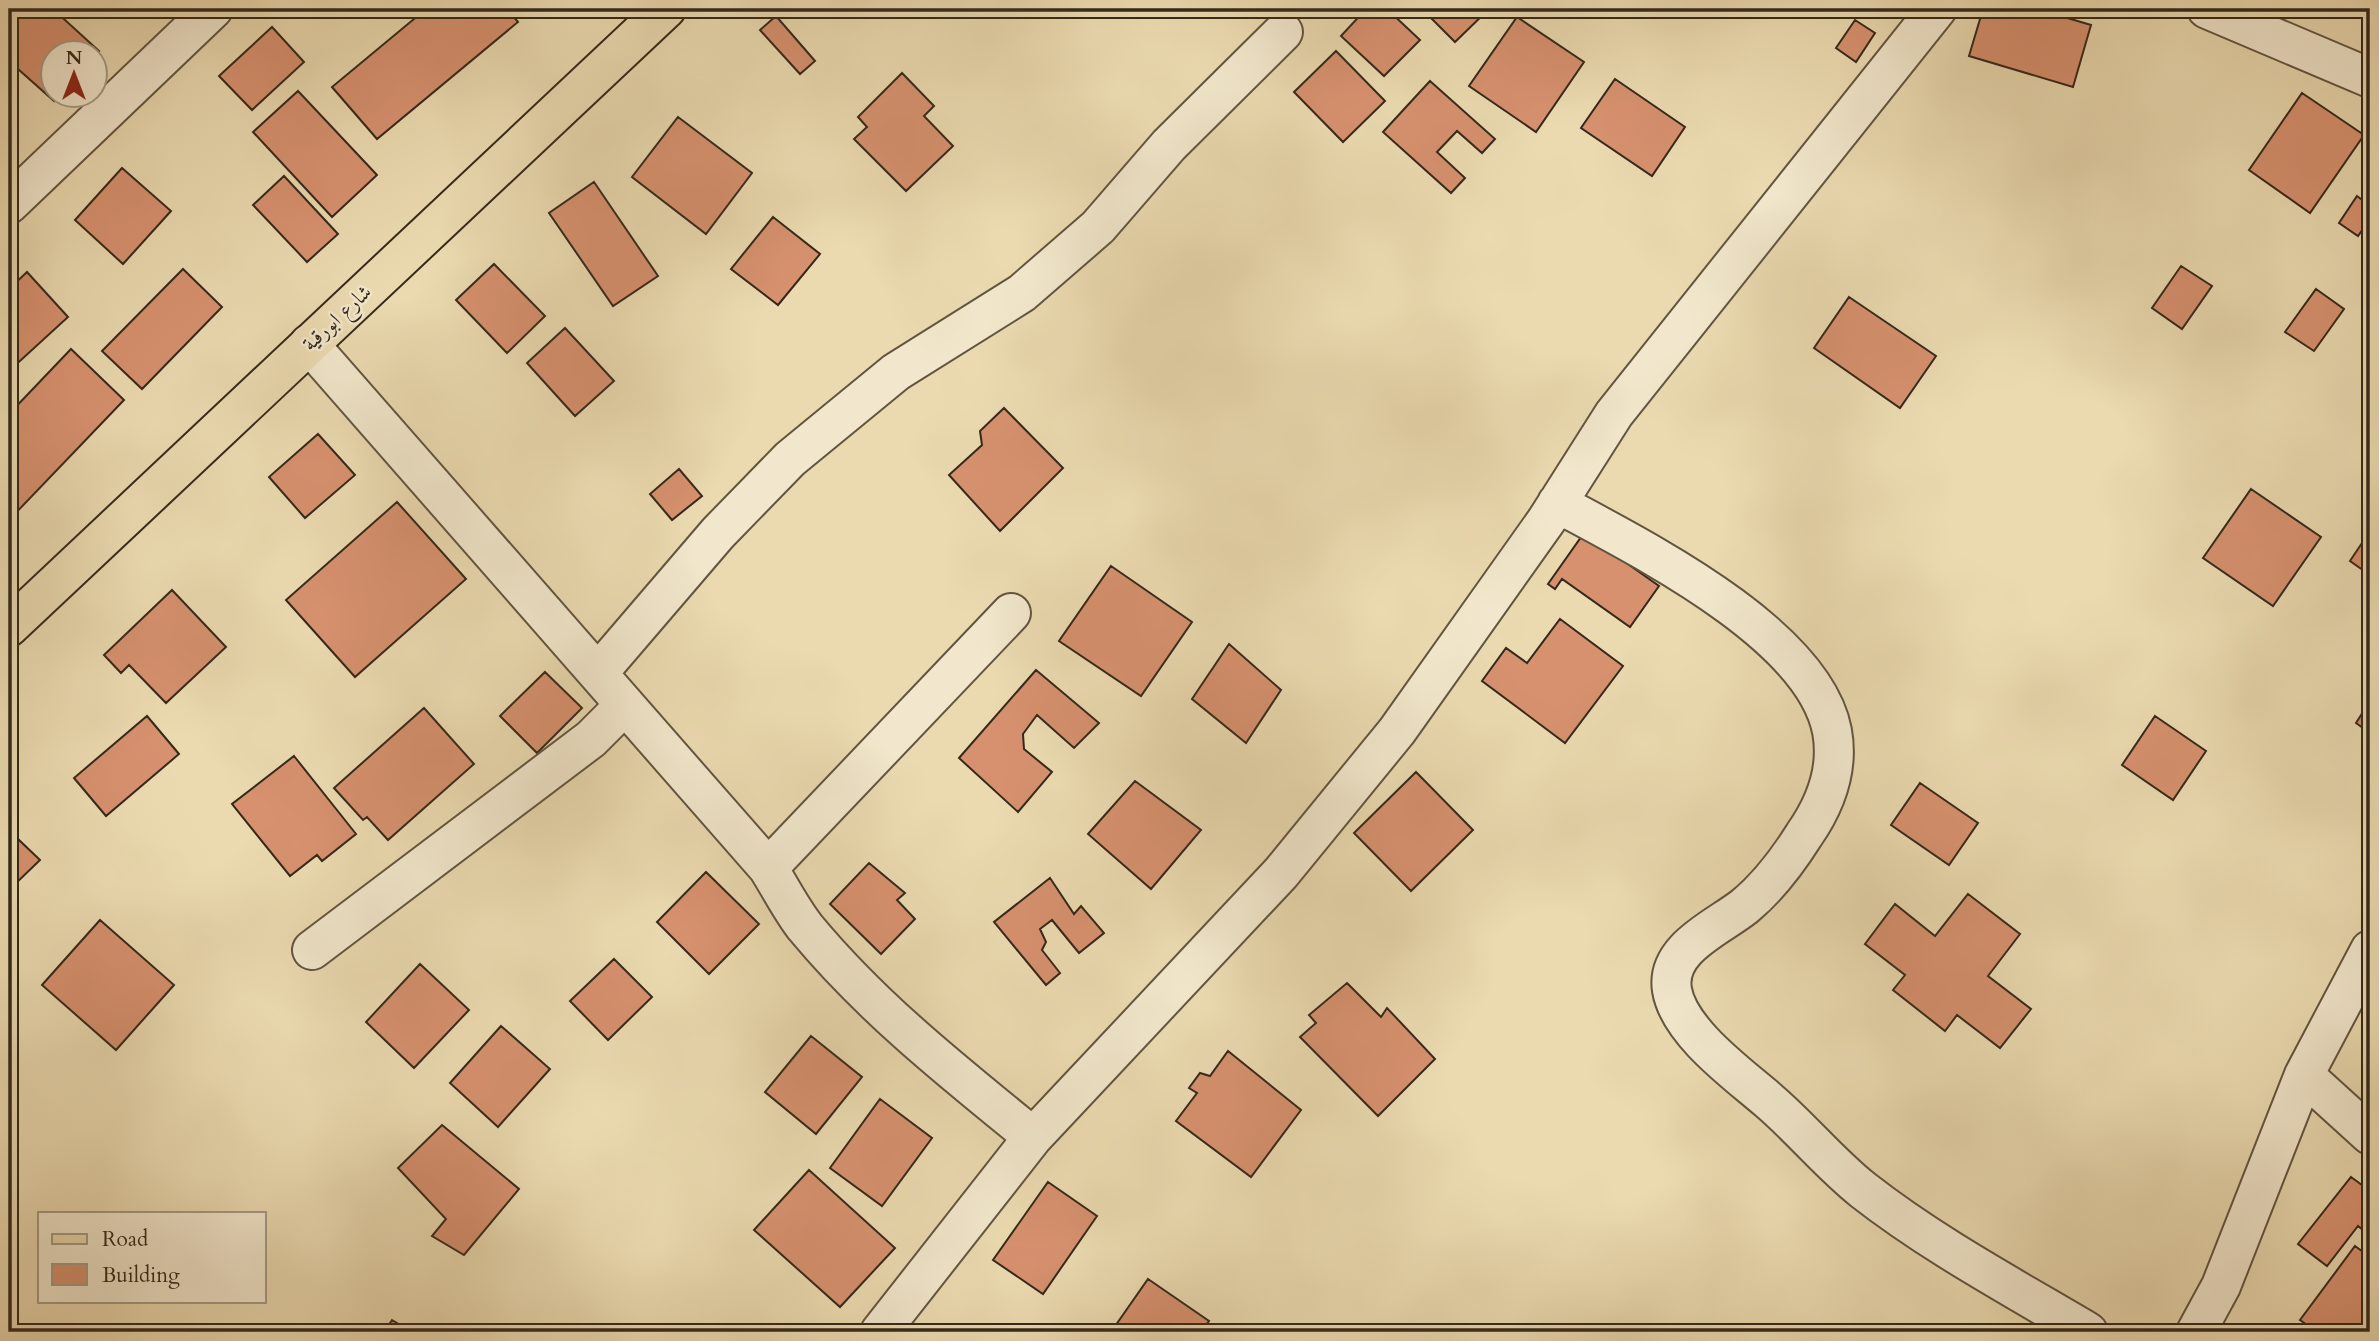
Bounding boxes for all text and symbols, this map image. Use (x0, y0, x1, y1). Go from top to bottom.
north arrow (38, 38, 108, 108)
text: N (66, 45, 83, 71)
street label: شارع ابورقية (296, 278, 380, 360)
legend (38, 1212, 266, 1302)
text: Road (102, 1225, 148, 1254)
text: Building (102, 1261, 180, 1290)

